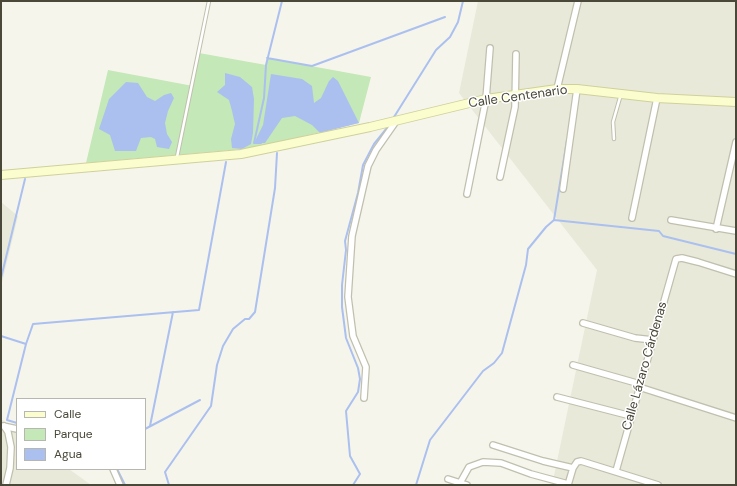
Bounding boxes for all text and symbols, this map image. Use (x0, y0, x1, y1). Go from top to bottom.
street label: Calle Centenario (468, 82, 568, 112)
street label: Calle Lázaro Cárdenas (619, 300, 671, 432)
legend (16, 398, 146, 470)
text: Calle (54, 406, 81, 422)
text: Parque (54, 426, 93, 442)
text: Agua (54, 446, 82, 462)

